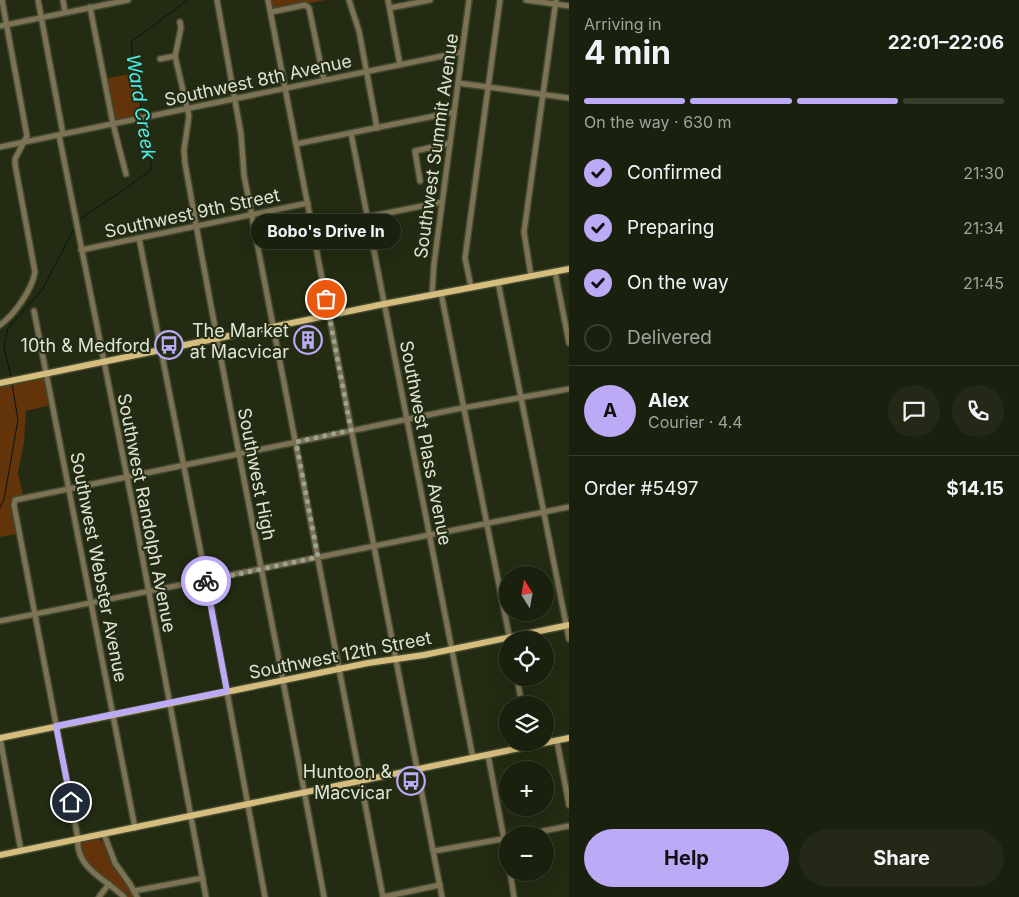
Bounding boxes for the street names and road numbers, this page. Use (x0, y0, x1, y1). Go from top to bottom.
street label: Southwest Summit Avenue (410, 32, 462, 260)
street label: Southwest 8th Avenue (162, 50, 354, 110)
street label: Southwest 9th Street (102, 184, 282, 242)
street label: Southwest Plass Avenue (396, 339, 456, 547)
street label: Southwest Randolph Avenue (113, 392, 181, 634)
street label: Southwest High (234, 406, 280, 542)
street label: Southwest Webster Avenue (66, 450, 132, 684)
street label: Southwest 12th Street (247, 627, 433, 683)

